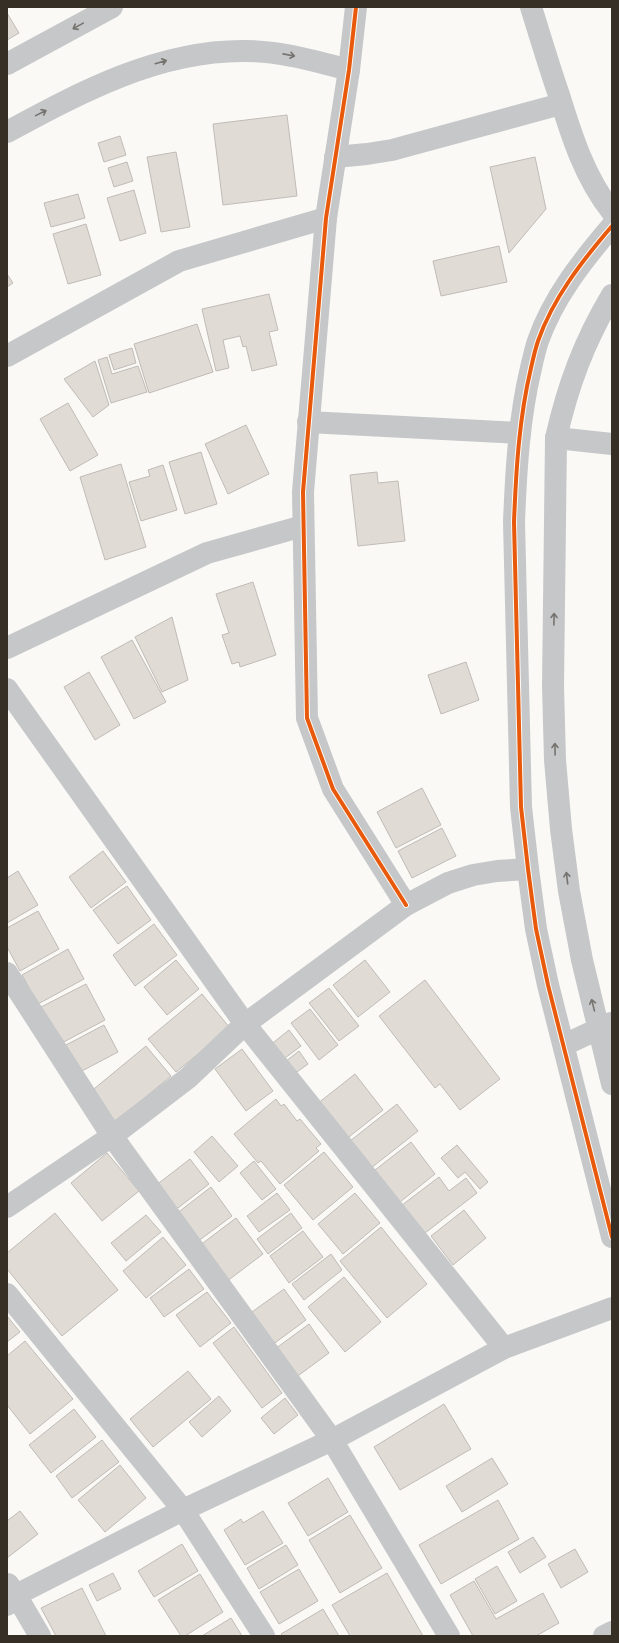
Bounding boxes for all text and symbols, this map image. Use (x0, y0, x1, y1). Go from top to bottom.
one-way arrow (72, 22, 84, 30)
one-way arrow (282, 52, 295, 60)
one-way arrow (154, 58, 167, 65)
one-way arrow (35, 109, 47, 116)
one-way arrow (550, 613, 558, 626)
one-way arrow (551, 743, 559, 756)
one-way arrow (563, 872, 571, 885)
one-way arrow (589, 999, 597, 1012)

